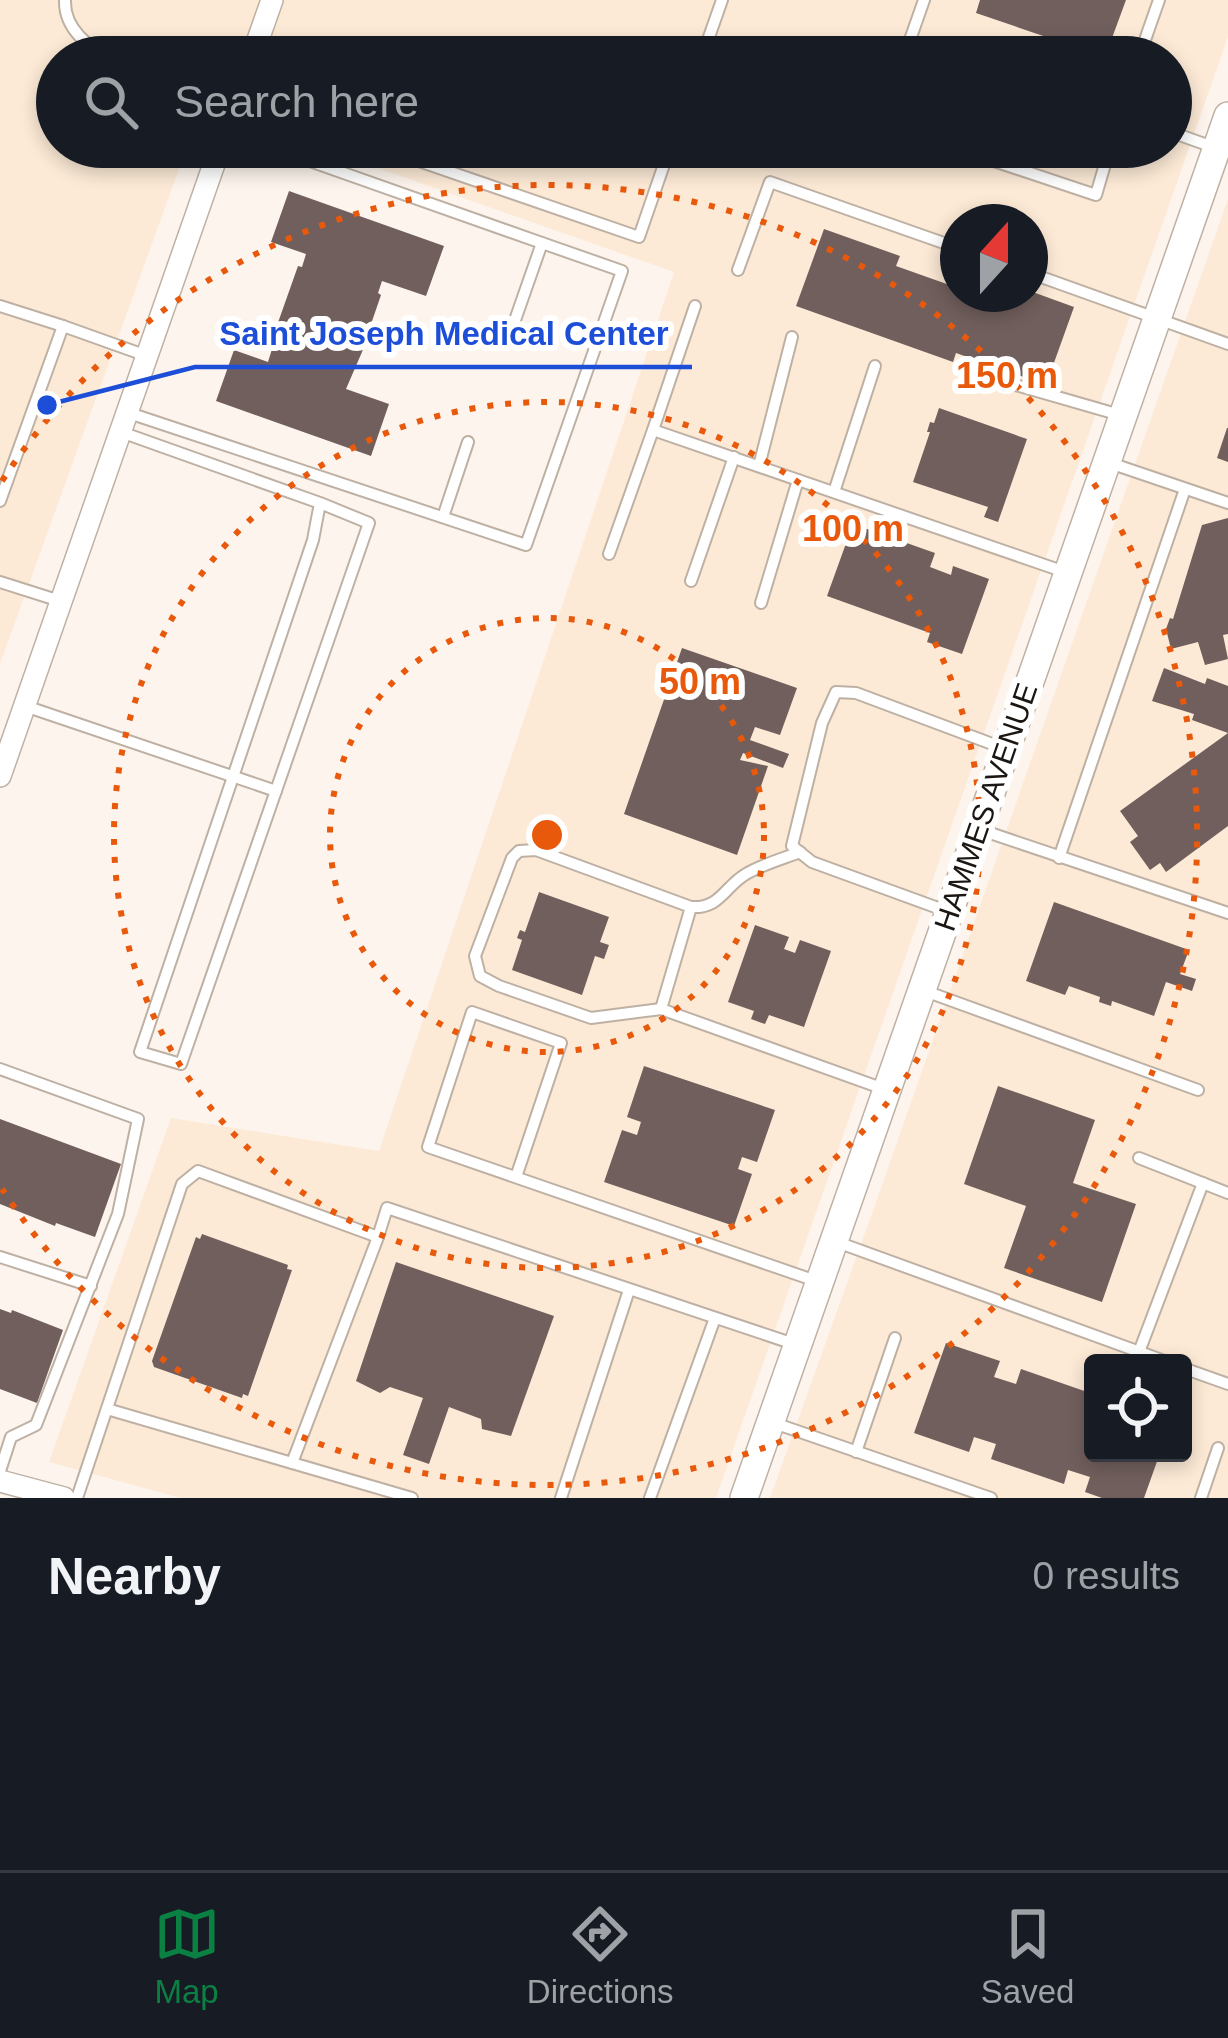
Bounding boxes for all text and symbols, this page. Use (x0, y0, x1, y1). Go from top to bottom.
search box (36, 36, 1192, 168)
icon: search (78, 69, 144, 135)
text: Search here (174, 76, 419, 127)
north arrow (940, 204, 1048, 312)
callout: Saint Joseph Medical Center (195, 298, 692, 367)
text: Saint Joseph Medical Center (219, 315, 669, 352)
text: 150 m (956, 355, 1058, 396)
text: 100 m (802, 508, 904, 549)
text: 50 m (659, 661, 741, 702)
street label: HAMMES AVENUE (928, 679, 1043, 935)
centre of rings (526, 814, 568, 856)
map controls (1084, 1354, 1192, 1462)
button: locate (1084, 1354, 1192, 1462)
text: Nearby (48, 1548, 221, 1605)
text: 0 results (1033, 1554, 1180, 1597)
tab: Map (154, 1901, 220, 2011)
tab: Directions (527, 1901, 674, 2011)
tab: Saved (981, 1901, 1074, 2011)

